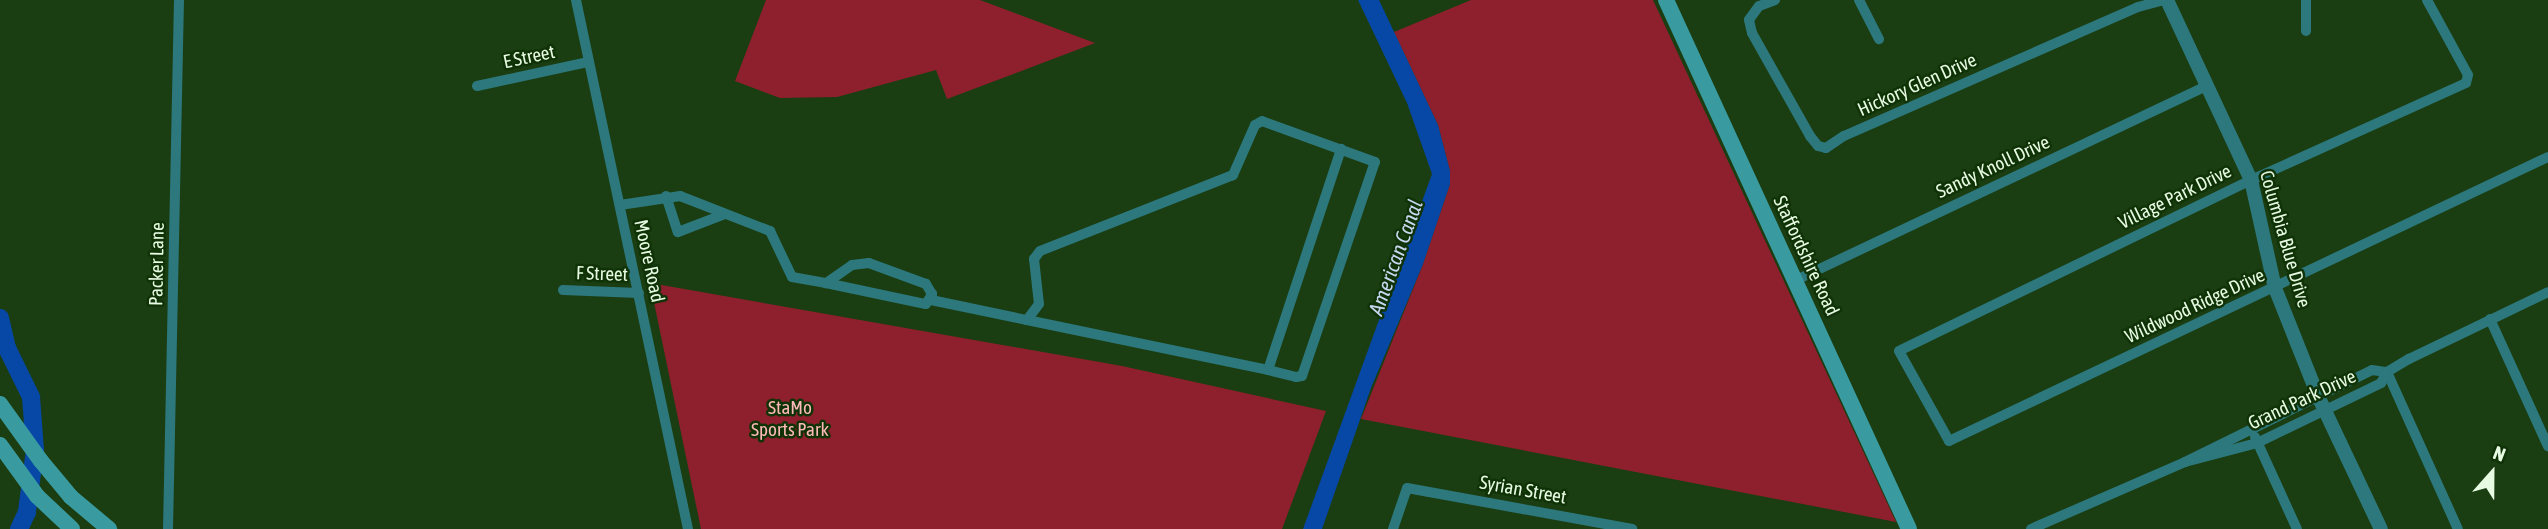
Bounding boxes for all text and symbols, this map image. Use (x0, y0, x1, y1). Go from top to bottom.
street label: E Street (501, 40, 557, 74)
street label: Hickory Glen Drive (1854, 49, 1980, 121)
street label: Sandy Knoll Drive (1933, 131, 2053, 203)
street label: Village Park Drive (2115, 160, 2235, 234)
street label: Columbia Blue Drive (2255, 168, 2315, 310)
street label: Staffordshire Road (1768, 192, 1844, 320)
water label: American Canal (1362, 196, 1428, 318)
street label: Moore Road (629, 218, 669, 304)
street label: Packer Lane (145, 222, 169, 306)
street label: F Street (576, 262, 628, 286)
street label: Wildwood Ridge Drive (2122, 264, 2268, 348)
street label: Grand Park Drive (2245, 365, 2359, 435)
park label: StaMo Sports Park (751, 397, 829, 441)
north arrow (2457, 438, 2527, 508)
text: N (2490, 441, 2509, 466)
street label: Syrian Street (1478, 471, 1568, 509)

